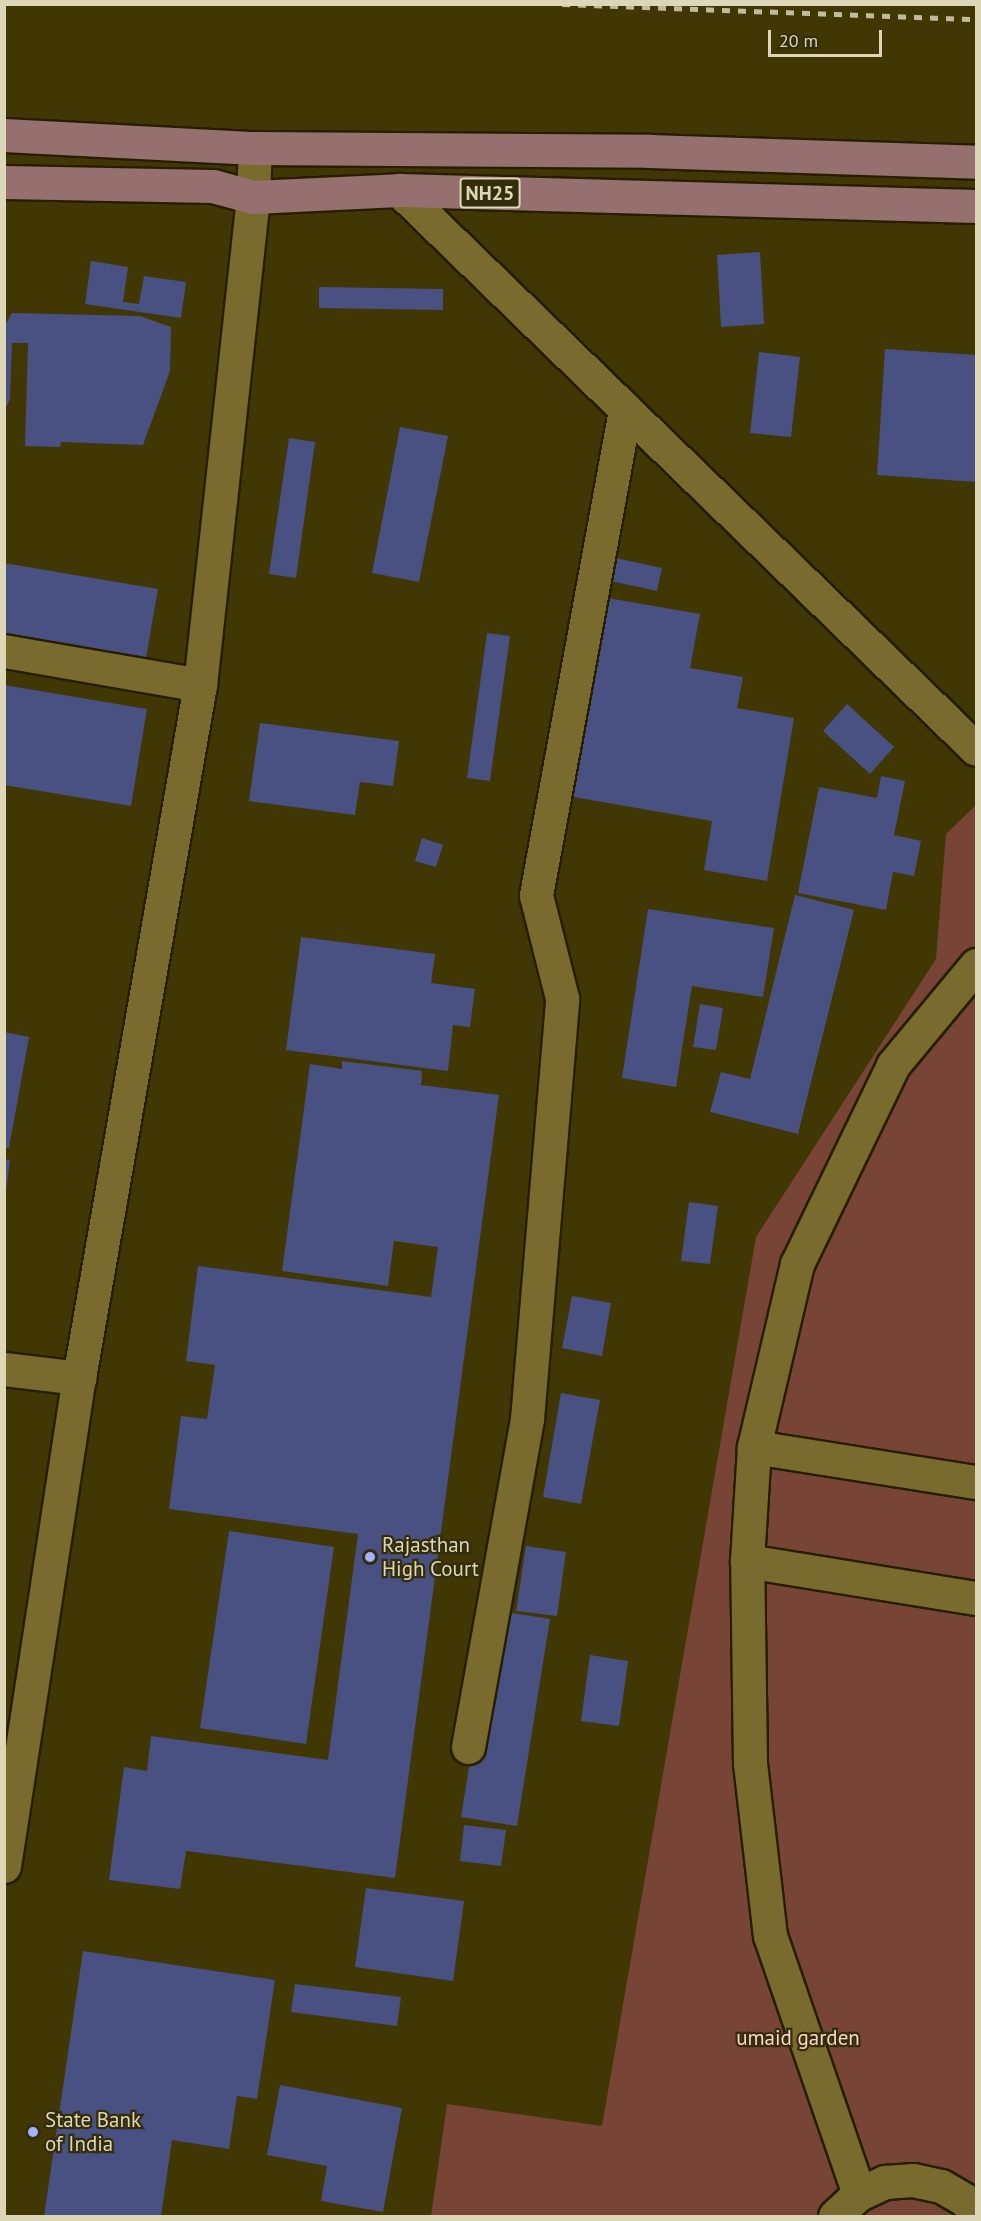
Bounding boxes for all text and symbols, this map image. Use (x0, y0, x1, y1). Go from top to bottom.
scale bar (771, 18, 885, 56)
text: 20 m (779, 29, 818, 52)
road number: NH25 (458, 176, 522, 210)
place label: Rajasthan High Court (382, 1532, 479, 1582)
marker: Rajasthan High Court (363, 1550, 377, 1564)
park label: umaid garden (736, 2025, 860, 2051)
place label: State Bank of India (45, 2107, 141, 2157)
marker: State Bank of India (26, 2125, 40, 2139)

